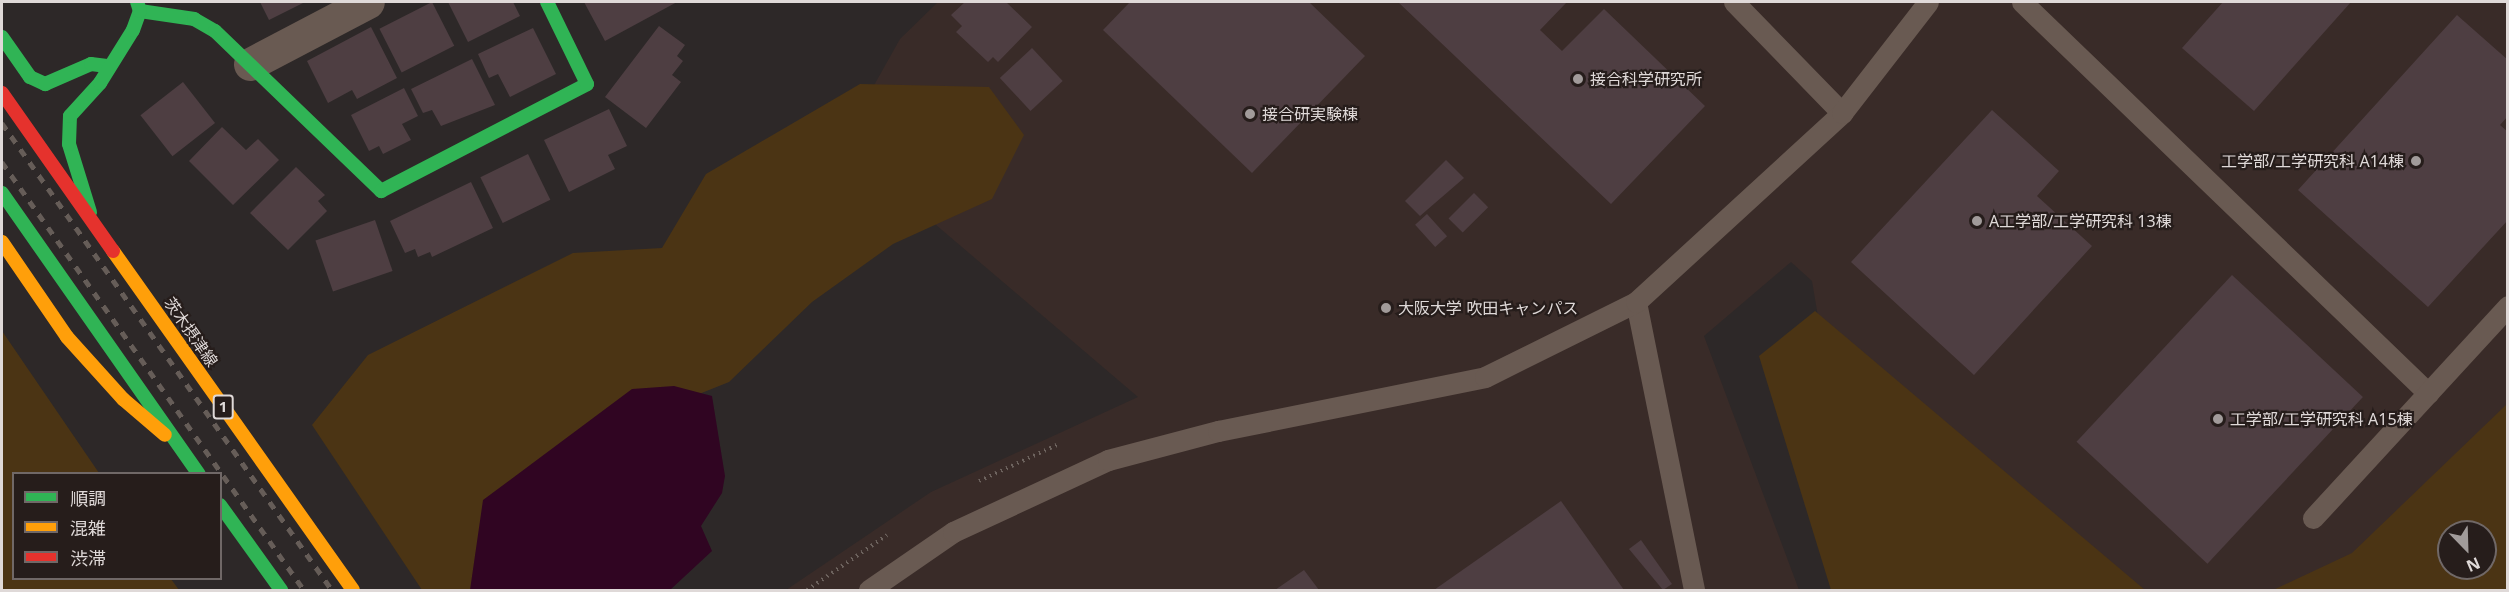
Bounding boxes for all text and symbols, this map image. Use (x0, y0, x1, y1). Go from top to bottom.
place label: 接合科学研究所 (1590, 69, 1702, 89)
marker: 接合科学研究所 (1571, 72, 1585, 86)
place label: 接合研実験棟 (1262, 104, 1358, 124)
marker: 接合研実験棟 (1243, 107, 1257, 121)
place label: 工学部/工学研究科 A14棟 (2221, 151, 2404, 171)
marker: 工学部/工学研究科 A14棟 (2409, 154, 2423, 168)
place label: A工学部/工学研究科 13棟 (1989, 211, 2172, 231)
marker: A工学部/工学研究科 13棟 (1970, 214, 1984, 228)
street label: 茨木摂津線 (160, 294, 222, 370)
place label: 大阪大学 吹田キャンパス (1398, 298, 1578, 318)
marker: 大阪大学 吹田キャンパス (1379, 301, 1393, 315)
road number: 1 (212, 395, 234, 419)
place label: 工学部/工学研究科 A15棟 (2230, 409, 2413, 429)
marker: 工学部/工学研究科 A15棟 (2211, 412, 2225, 426)
legend (12, 472, 222, 580)
text: 順調 (70, 486, 106, 510)
text: 混雑 (70, 516, 106, 540)
north arrow (2437, 520, 2497, 580)
text: 渋滞 (70, 546, 106, 570)
text: N (2463, 552, 2484, 577)

